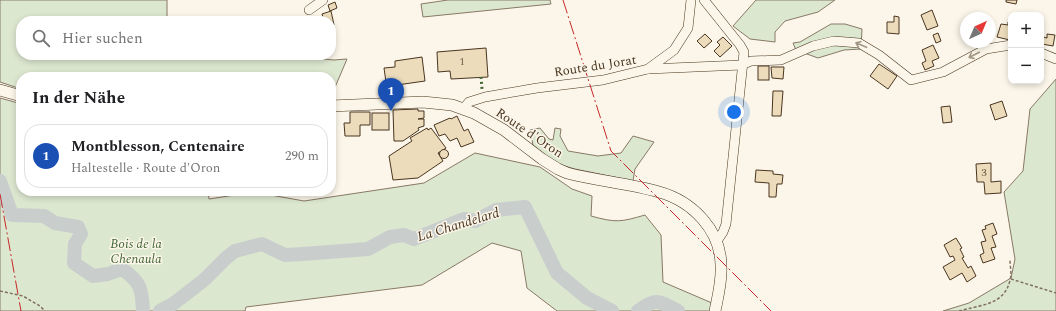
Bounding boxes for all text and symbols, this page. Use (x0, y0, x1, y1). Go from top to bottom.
north arrow (960, 12, 996, 48)
map controls (1008, 12, 1044, 84)
button: + (1008, 12, 1044, 48)
search box (16, 16, 336, 60)
icon: search (30, 27, 52, 49)
text: Hier suchen (62, 27, 143, 50)
one-way arrow (855, 41, 867, 49)
button: − (1008, 48, 1044, 84)
street label: Route du Jorat (553, 50, 638, 82)
one-way arrow (968, 52, 980, 59)
house number: 1 (459, 53, 465, 70)
pin: 1 (378, 78, 404, 111)
text: In der Nähe (32, 85, 125, 111)
your location (724, 102, 744, 122)
street label: Route d'Oron (492, 103, 568, 163)
text: Montblesson, Centenaire (71, 135, 245, 158)
text: 1 (42, 146, 50, 166)
text: 290 m (285, 146, 319, 166)
text: Haltestelle · Route d'Oron (71, 158, 220, 178)
house number: 3 (981, 164, 987, 181)
water label: La Chandelard (414, 202, 502, 247)
park label: Bois de la Chenaula (110, 234, 162, 269)

